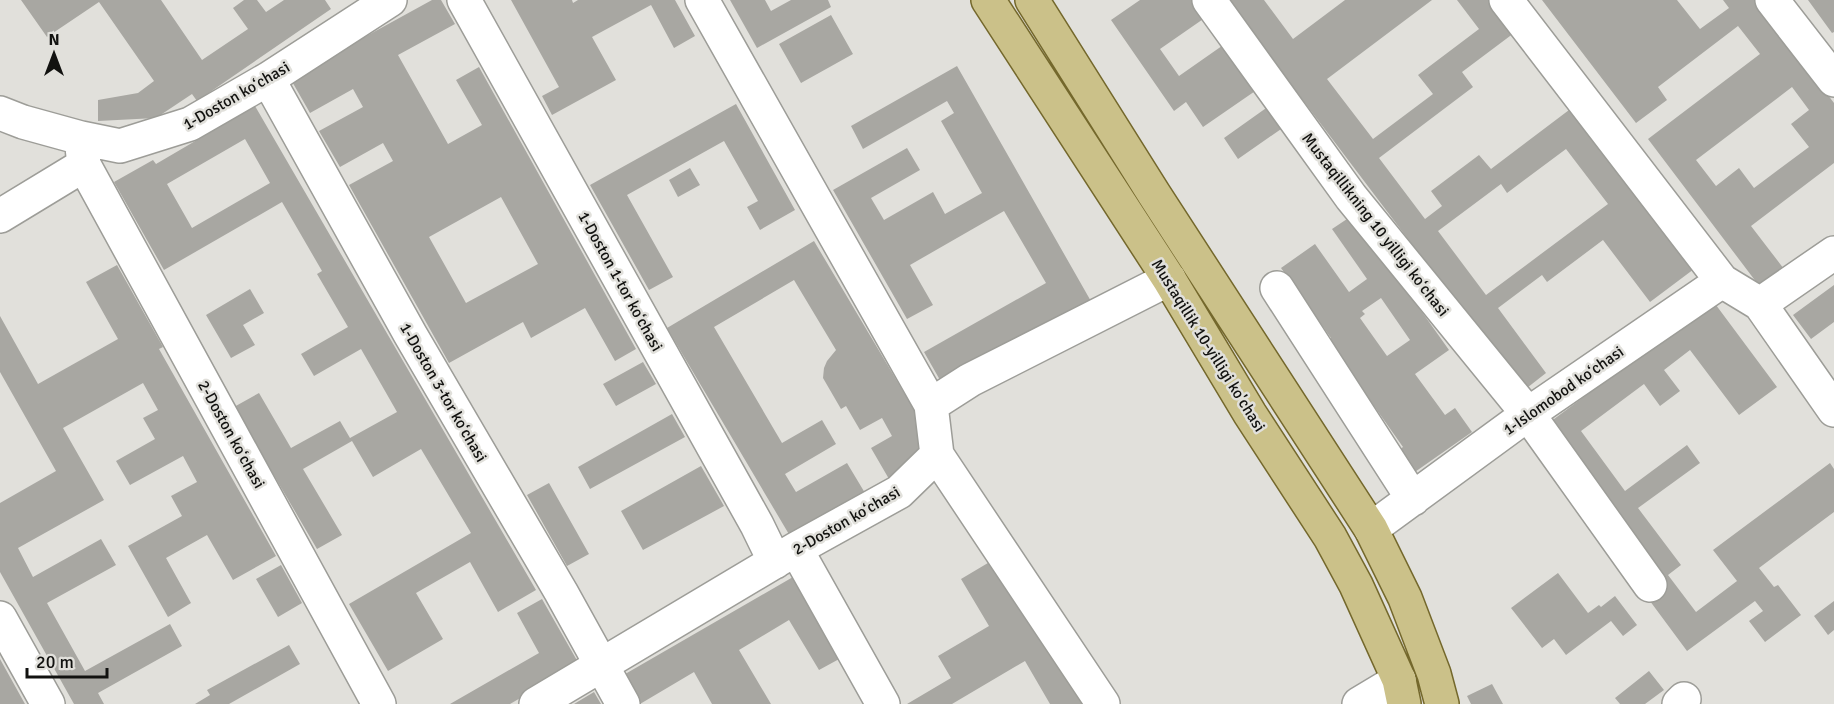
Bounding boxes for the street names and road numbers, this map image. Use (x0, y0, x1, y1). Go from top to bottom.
street label: 1-Doston koʻchasi (180, 57, 293, 135)
street label: Mustaqillikning 10 yilligi koʻchasi (1297, 129, 1453, 320)
street label: 1-Doston 1-tor koʻchasi (573, 208, 667, 355)
street label: Mustaqillik 10-yilligi ko'chasi (1147, 256, 1270, 436)
street label: 1-Doston 3-tor koʻchasi (395, 319, 491, 466)
street label: 1-Islomobod koʻchasi (1499, 342, 1628, 440)
street label: 2-Doston koʻchasi (193, 377, 269, 492)
street label: 2-Doston koʻchasi (789, 482, 904, 560)

